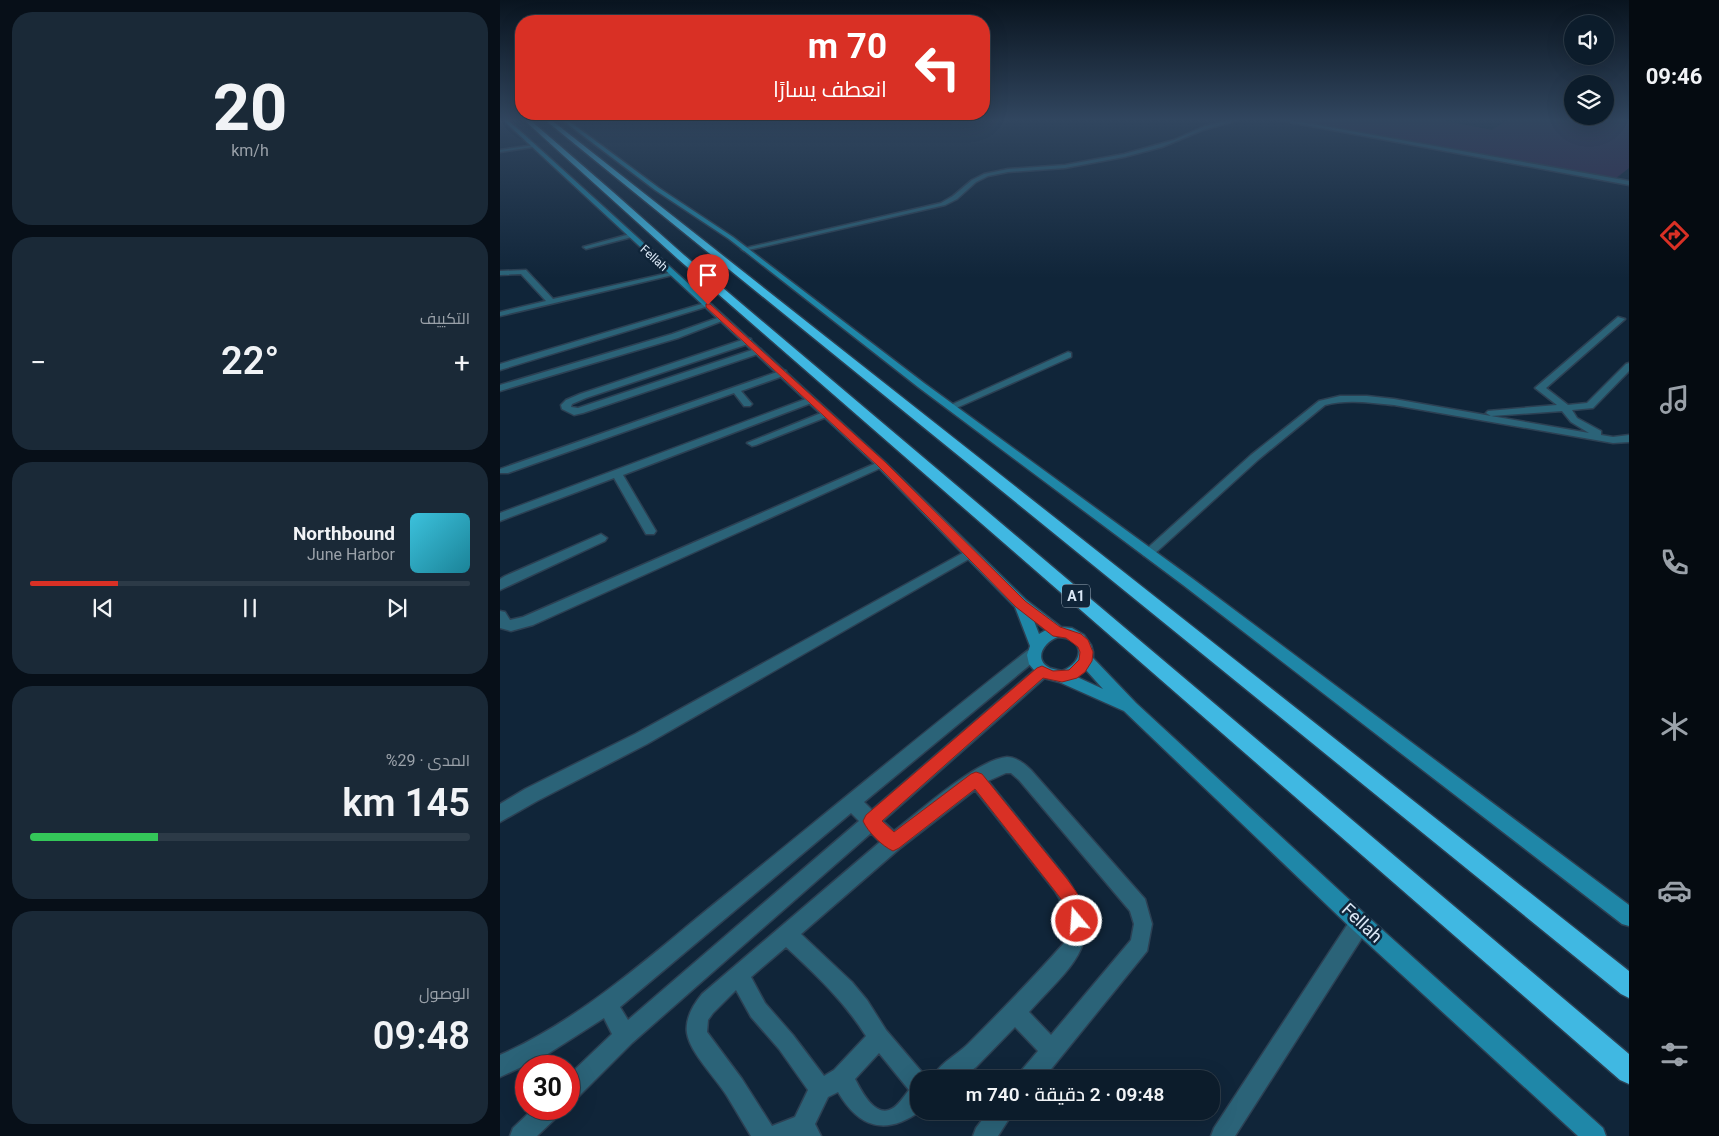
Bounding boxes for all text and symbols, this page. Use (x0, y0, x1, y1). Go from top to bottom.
map controls (1564, 15, 1614, 125)
button: sound (1564, 15, 1614, 65)
text: 70 m (808, 26, 887, 67)
icon: left (905, 35, 970, 100)
text: 09:46 (1646, 64, 1702, 89)
text: 20 (213, 70, 287, 146)
button: layers (1564, 75, 1614, 125)
text: انعطف يسارًا (773, 77, 887, 102)
text: km/h (231, 141, 269, 160)
icon: directions (1657, 218, 1692, 253)
street label: Fellah (637, 242, 671, 274)
pin (687, 254, 729, 305)
icon: arrive (694, 261, 722, 289)
text: التكييف (420, 309, 470, 328)
text: 22° (221, 339, 279, 383)
text: − (30, 346, 46, 379)
text: + (454, 346, 470, 379)
icon: music (1657, 382, 1692, 417)
text: Northbound (293, 522, 395, 545)
text: June Harbor (307, 545, 395, 564)
icon: phone (1657, 545, 1692, 580)
road number: A1 (1062, 584, 1090, 608)
icon: previous (89, 594, 117, 622)
icon: pause (236, 594, 264, 622)
icon: next (383, 594, 411, 622)
icon: climate (1657, 709, 1692, 744)
text: المدى · 29% (386, 751, 470, 770)
text: 145 km (342, 781, 470, 825)
icon: car (1657, 873, 1692, 908)
position arrow (1050, 894, 1102, 946)
street label: Fellah (1338, 899, 1387, 947)
text: الوصول (419, 984, 470, 1003)
text: 09:48 (373, 1014, 470, 1058)
icon: filters (1657, 1037, 1692, 1072)
speed limit sign: 30 (515, 1055, 580, 1120)
text: 09:48 · 2 دقيقة · 740 m (966, 1083, 1164, 1106)

